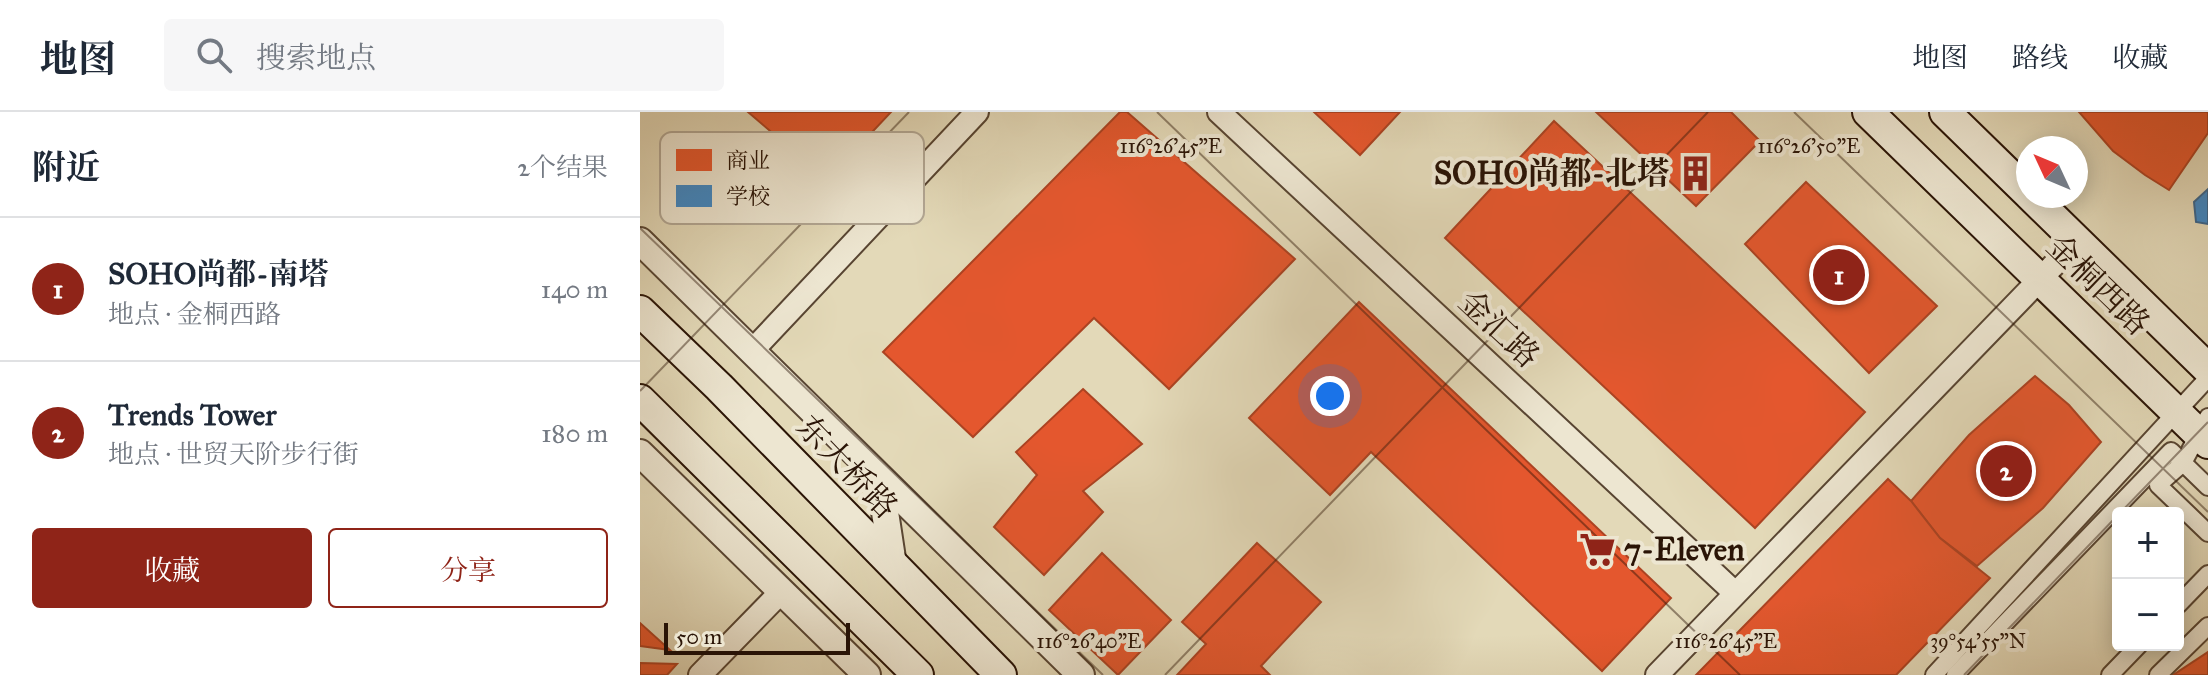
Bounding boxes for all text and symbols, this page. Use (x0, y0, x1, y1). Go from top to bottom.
search box (164, 19, 724, 91)
icon: search (192, 33, 236, 77)
text: 地图 (40, 36, 116, 82)
text: 搜索地点 (256, 40, 376, 76)
text: 地图 (1912, 40, 1968, 75)
text: 路线 (2012, 40, 2068, 75)
text: 收藏 (2112, 40, 2168, 75)
legend (660, 132, 924, 224)
text: 116°26'45"E (1120, 134, 1222, 158)
text: 116°26'50"E (1758, 134, 1860, 158)
north arrow (2016, 136, 2088, 208)
text: 附近 (32, 147, 100, 188)
text: 商业 (726, 147, 770, 174)
text: 2个结果 (517, 151, 608, 183)
place label: SOHO尚都-北塔 (1434, 154, 1669, 193)
building icon: SOHO尚都-北塔 (1676, 154, 1714, 192)
text: 学校 (726, 183, 770, 210)
street label: 金桐西路 (2038, 227, 2158, 343)
pin: 1 (1813, 245, 1865, 305)
text: SOHO尚都-南塔 (108, 256, 329, 292)
text: 1 (53, 273, 63, 305)
text: 140 m (541, 273, 608, 305)
street label: 金汇路 (1451, 282, 1547, 376)
text: 地点 · 金桐西路 (108, 298, 281, 330)
your location (1310, 376, 1350, 416)
text: Trends Tower (108, 397, 276, 433)
street label: 东大桥路 (789, 407, 905, 527)
text: 2 (52, 417, 64, 449)
text: 180 m (541, 417, 608, 449)
text: 地点 · 世贸天阶步行街 (108, 438, 359, 470)
pin: 2 (1980, 441, 2032, 501)
map controls (2112, 507, 2184, 651)
button: + (2112, 507, 2184, 579)
button: 收藏 (32, 528, 312, 608)
button: 分享 (328, 528, 608, 608)
supermarket icon: 7-Eleven (1579, 530, 1617, 568)
place label: 7-Eleven (1624, 530, 1745, 569)
button: − (2112, 579, 2184, 651)
scale bar (664, 619, 850, 655)
text: 50 m (676, 623, 722, 650)
text: 116°26'40"E (1037, 629, 1141, 653)
text: 116°26'45"E (1675, 629, 1777, 653)
text: 39°54'55"N (1930, 629, 2026, 653)

